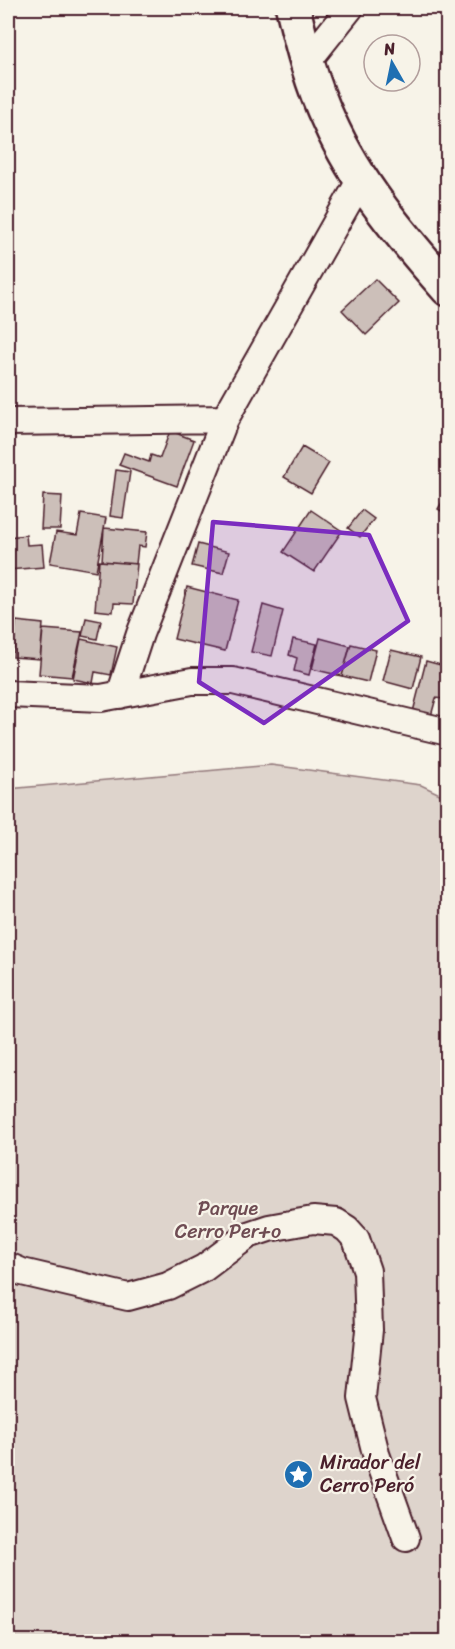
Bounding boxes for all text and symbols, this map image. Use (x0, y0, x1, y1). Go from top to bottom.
north arrow (362, 33, 422, 93)
text: N (381, 33, 398, 64)
park label: Parque Cerro Per+o (175, 1191, 281, 1249)
place label: Mirador del Cerro Peró (320, 1445, 422, 1503)
place icon: Mirador del Cerro Peró (283, 1458, 315, 1490)

